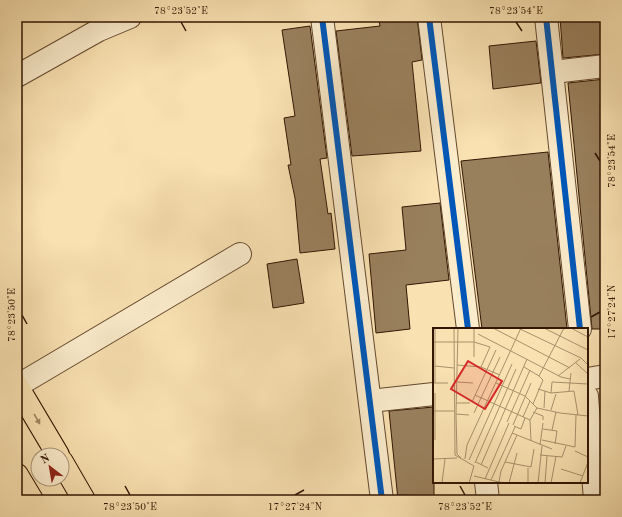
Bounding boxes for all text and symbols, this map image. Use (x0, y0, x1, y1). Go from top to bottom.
text: 78°23'52"E (154, 6, 208, 16)
text: 78°23'54"E (489, 6, 543, 16)
text: 78°23'54"E (607, 134, 617, 188)
text: 17°27'24"N (607, 284, 617, 339)
text: 78°23'50"E (7, 288, 17, 342)
inset map (433, 328, 588, 483)
one-way arrow (33, 413, 40, 425)
north arrow (30, 447, 70, 487)
text: N (39, 453, 53, 467)
text: 78°23'50"E (103, 502, 157, 512)
text: 17°27'24"N (268, 502, 323, 512)
text: 78°23'52"E (438, 502, 492, 512)

